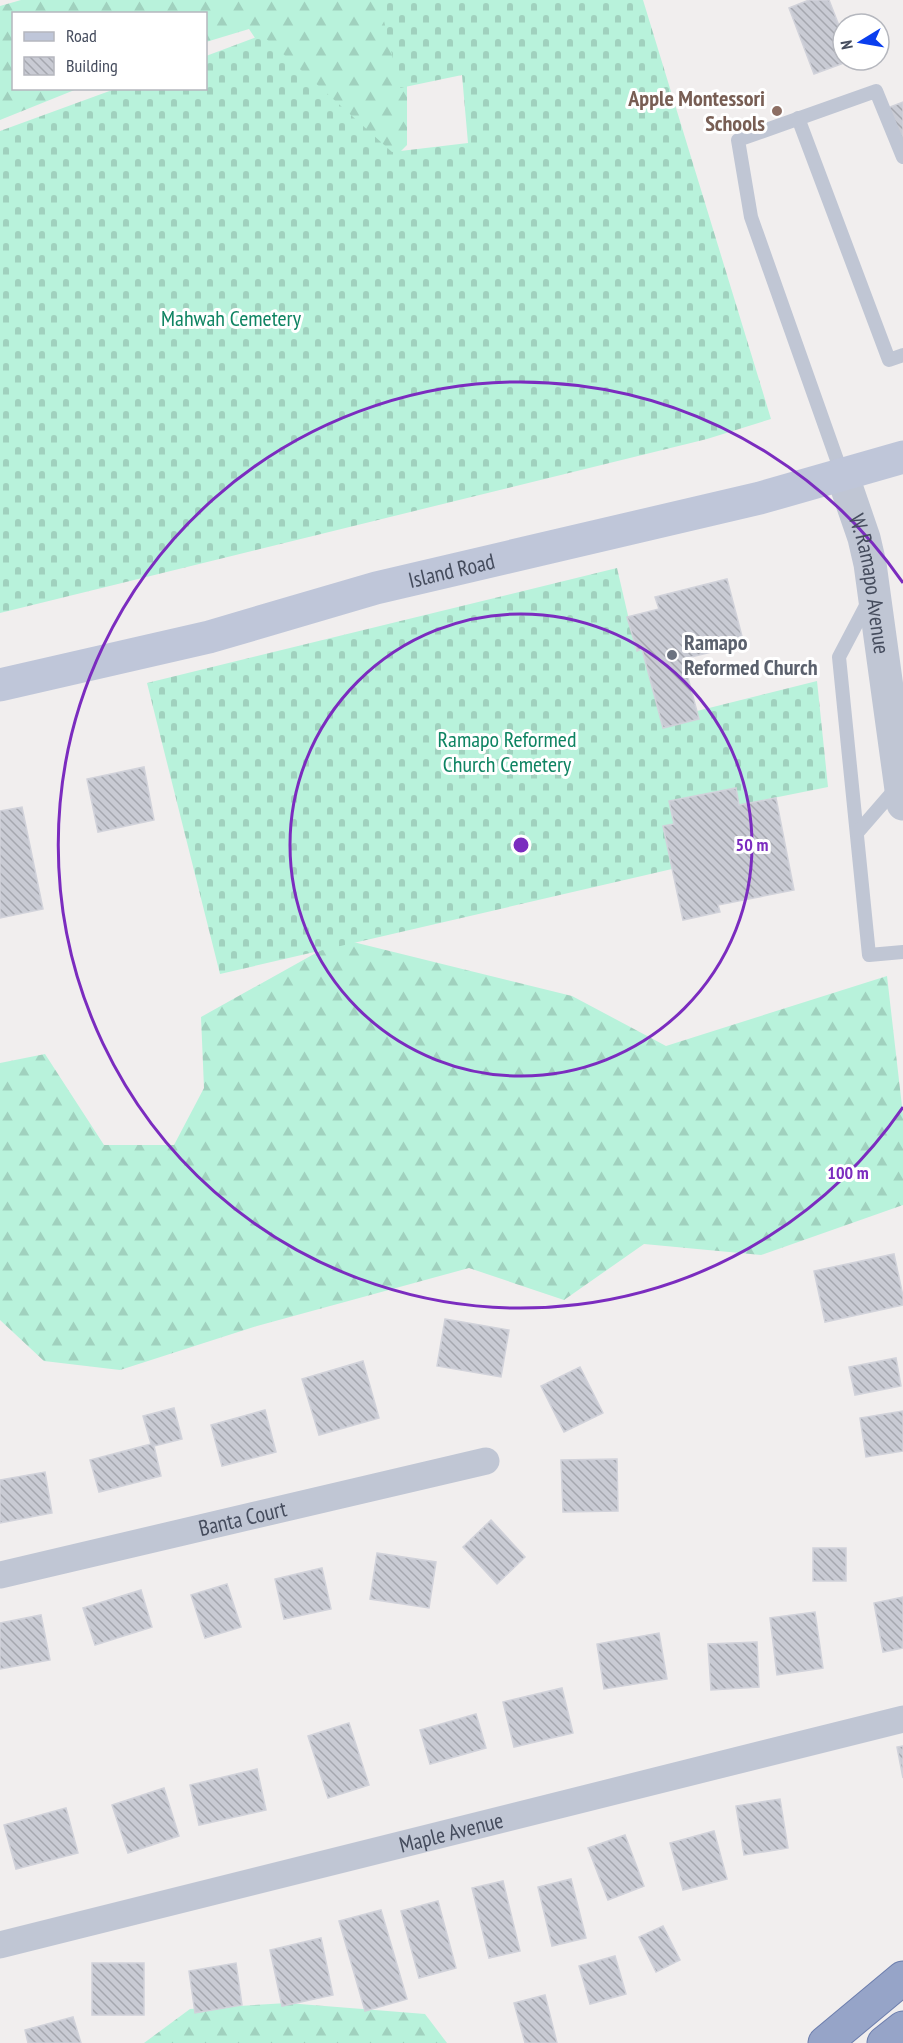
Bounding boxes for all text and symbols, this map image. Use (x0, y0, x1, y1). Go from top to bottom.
legend (12, 12, 207, 90)
north arrow (831, 12, 891, 72)
text: Road (66, 24, 97, 47)
text: N (836, 39, 857, 51)
text: Building (66, 54, 118, 77)
place label: Apple Montessori Schools (627, 84, 765, 137)
marker: Apple Montessori Schools (770, 104, 784, 118)
park label: Mahwah Cemetery (161, 304, 302, 332)
street label: W. Ramapo Avenue (843, 510, 896, 656)
street label: Island Road (405, 547, 497, 594)
place label: Ramapo Reformed Church (684, 628, 818, 681)
marker: Ramapo Reformed Church (665, 648, 679, 662)
park label: Ramapo Reformed Church Cemetery (438, 725, 576, 778)
text: 50 m (736, 833, 768, 856)
centre of rings (511, 835, 531, 855)
text: 100 m (827, 1161, 869, 1184)
street label: Banta Court (196, 1494, 289, 1542)
street label: Maple Avenue (396, 1806, 506, 1859)

